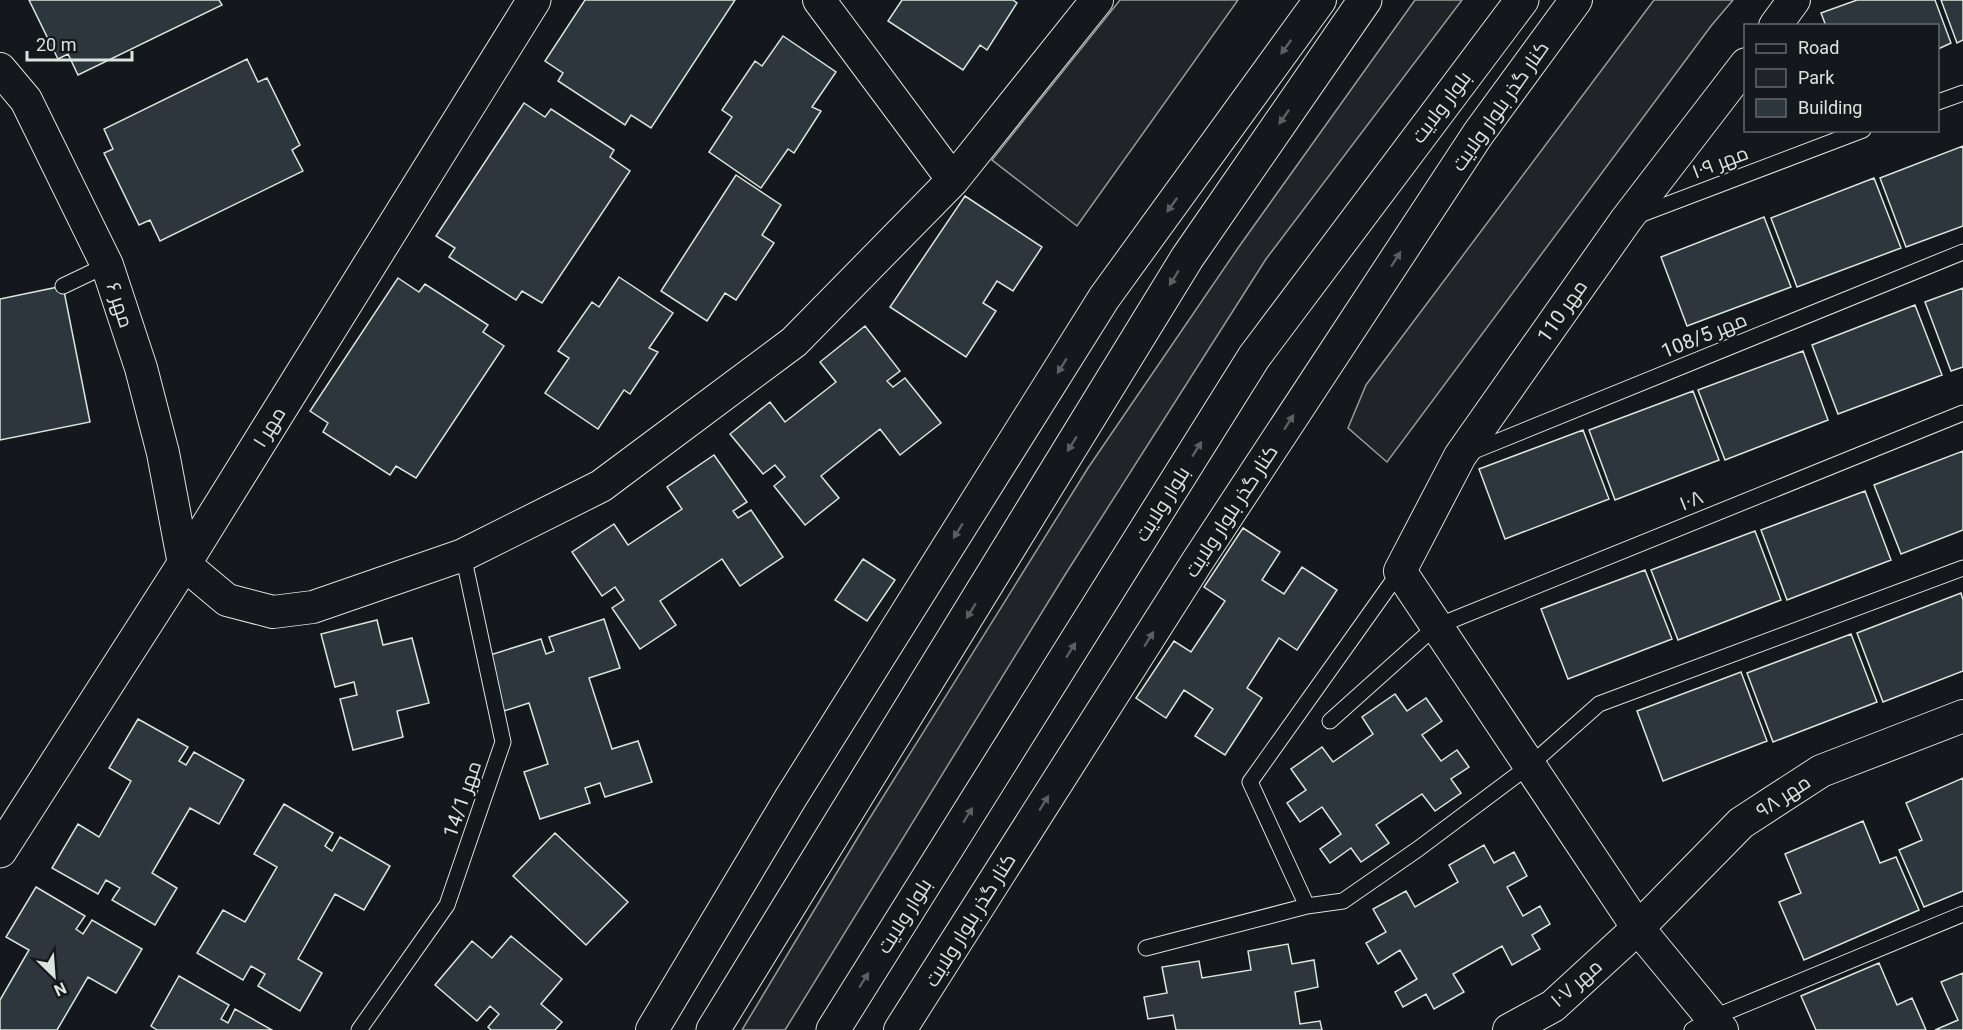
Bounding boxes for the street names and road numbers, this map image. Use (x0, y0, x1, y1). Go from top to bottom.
street label: کنار گذر بلوار ولایت (1446, 36, 1554, 176)
street label: بلوار ولایت (1406, 66, 1476, 148)
street label: مهر ۱۰۹ (1688, 140, 1752, 185)
street label: مهر 110 (1532, 275, 1593, 347)
street label: مهر ۶ (100, 279, 139, 331)
street label: مهر 108/5 (1658, 307, 1751, 364)
street label: مهر ۱ (247, 402, 291, 452)
street label: کنار گذر بلوار ولایت (1179, 440, 1283, 582)
street label: بلوار ولایت (1130, 462, 1194, 546)
street label: ۱۰۸ (1676, 484, 1706, 516)
street label: مهر 14/1 (438, 758, 487, 841)
street label: مهر ۹۸ (1751, 770, 1815, 823)
street label: کنار گذر بلوار ولایت (919, 849, 1021, 991)
street label: بلوار ولایت (872, 874, 936, 958)
street label: مهر ۱۰۷ (1545, 954, 1607, 1013)

